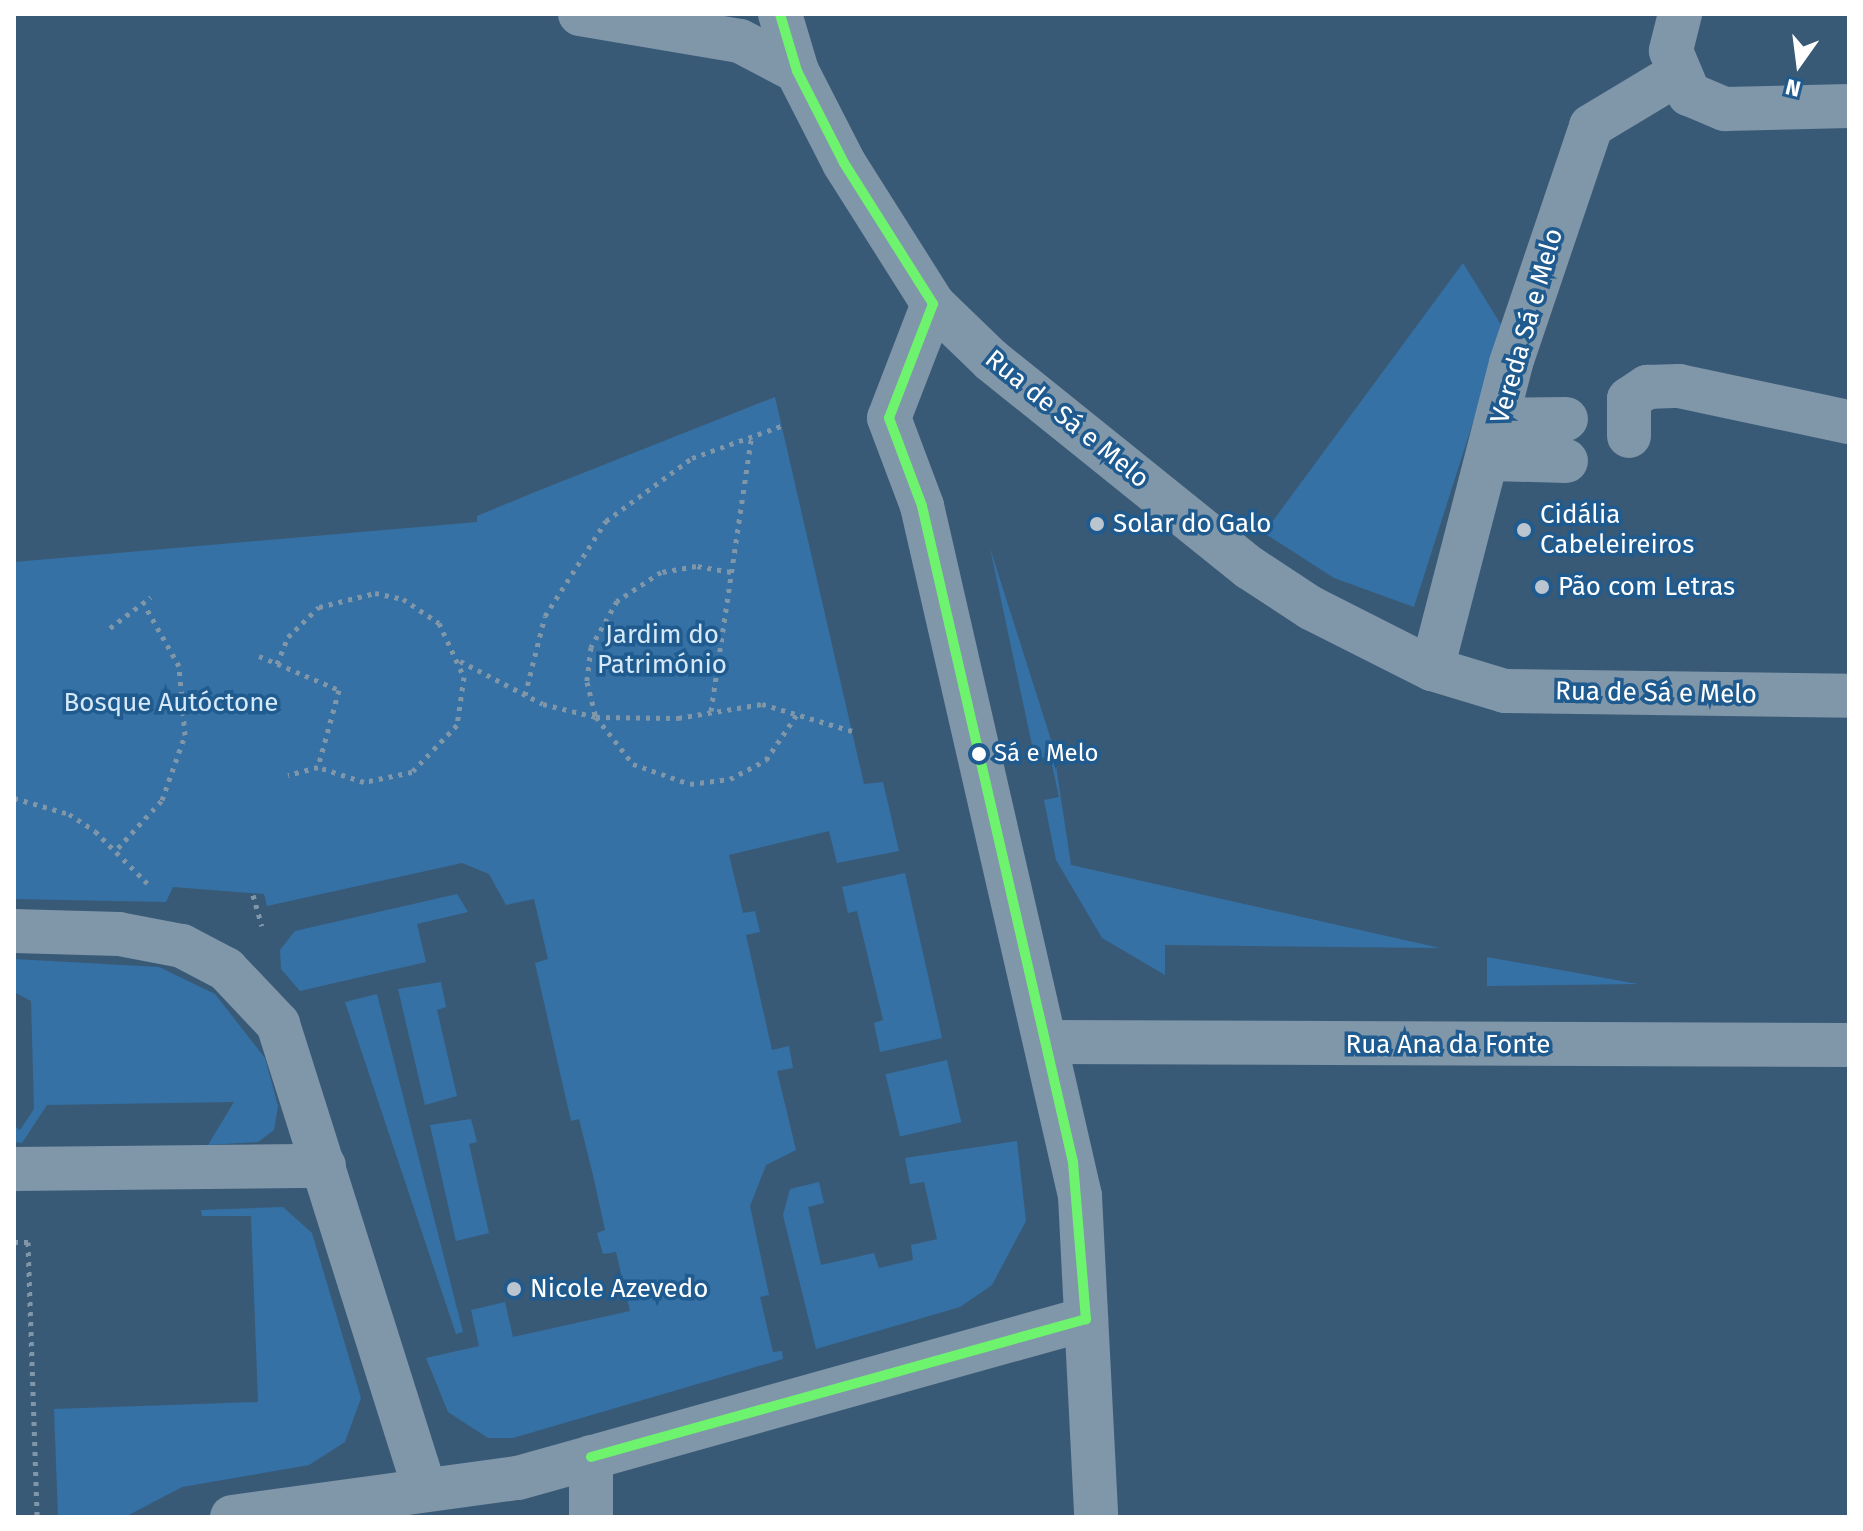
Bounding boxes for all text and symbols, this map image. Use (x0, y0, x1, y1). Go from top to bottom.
north arrow (1759, 24, 1839, 104)
text: N (1783, 73, 1803, 103)
street label: Vereda Sá e Melo (1484, 225, 1570, 427)
street label: Rua de Sá e Melo (979, 343, 1155, 495)
place label: Cidália Cabeleireiros (1540, 499, 1694, 560)
place label: Solar do Galo (1113, 508, 1271, 540)
marker: Solar do Galo (1088, 515, 1106, 533)
marker: Cidália Cabeleireiros (1515, 521, 1533, 539)
place label: Pão com Letras (1558, 571, 1735, 603)
marker: Pão com Letras (1533, 578, 1551, 596)
park label: Jardim do Património (597, 619, 727, 680)
street label: Rua de Sá e Melo (1555, 676, 1757, 710)
park label: Bosque Autóctone (63, 687, 279, 719)
place label: Sá e Melo (994, 740, 1099, 768)
marker: Sá e Melo (971, 746, 987, 762)
street label: Rua Ana da Fonte (1345, 1029, 1551, 1061)
place label: Nicole Azevedo (530, 1273, 708, 1305)
marker: Nicole Azevedo (505, 1280, 523, 1298)

